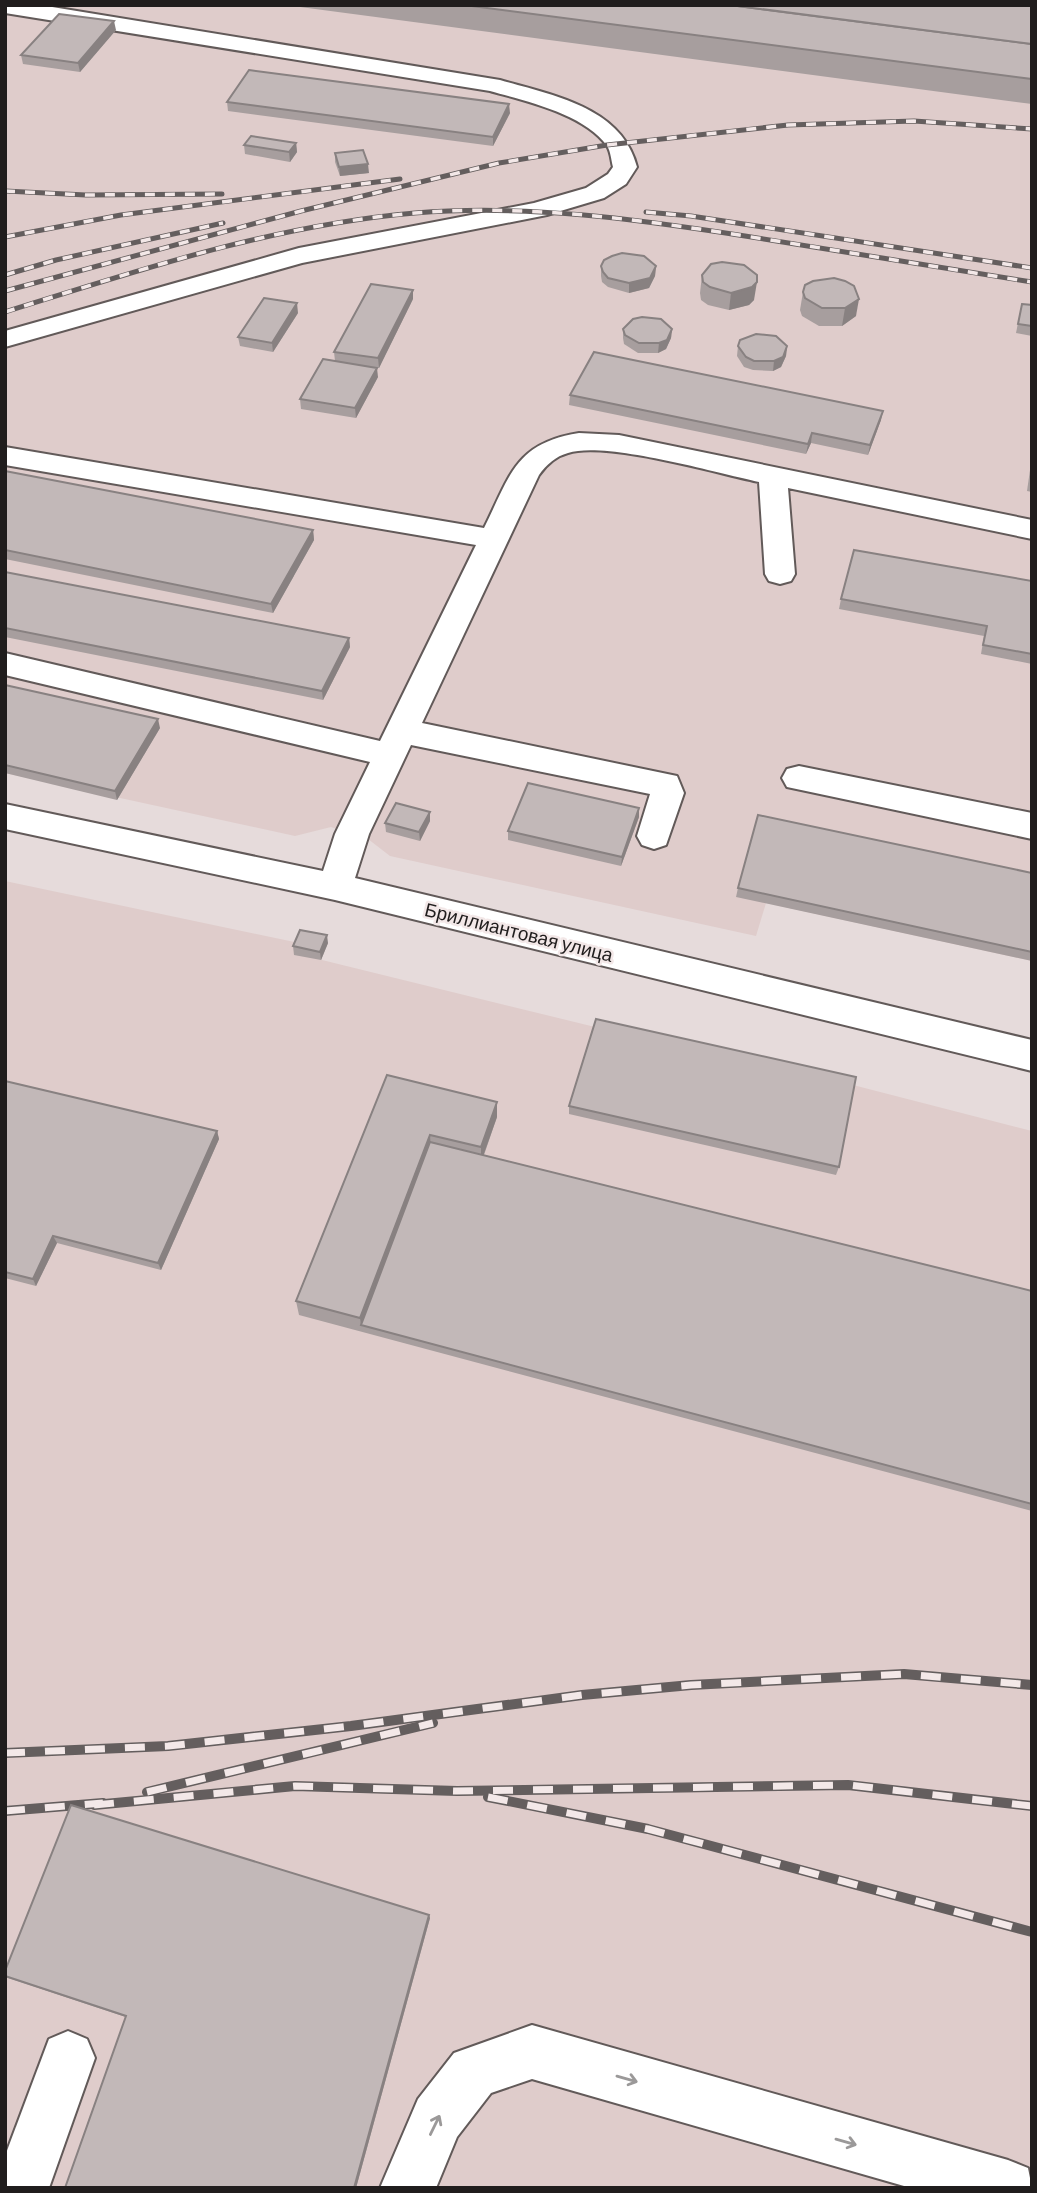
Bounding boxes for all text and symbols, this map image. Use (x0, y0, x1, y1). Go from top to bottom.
street label: Бриллиантовая улица (423, 897, 616, 966)
one-way arrow (616, 2073, 638, 2086)
one-way arrow (428, 2115, 442, 2136)
one-way arrow (835, 2136, 857, 2149)

